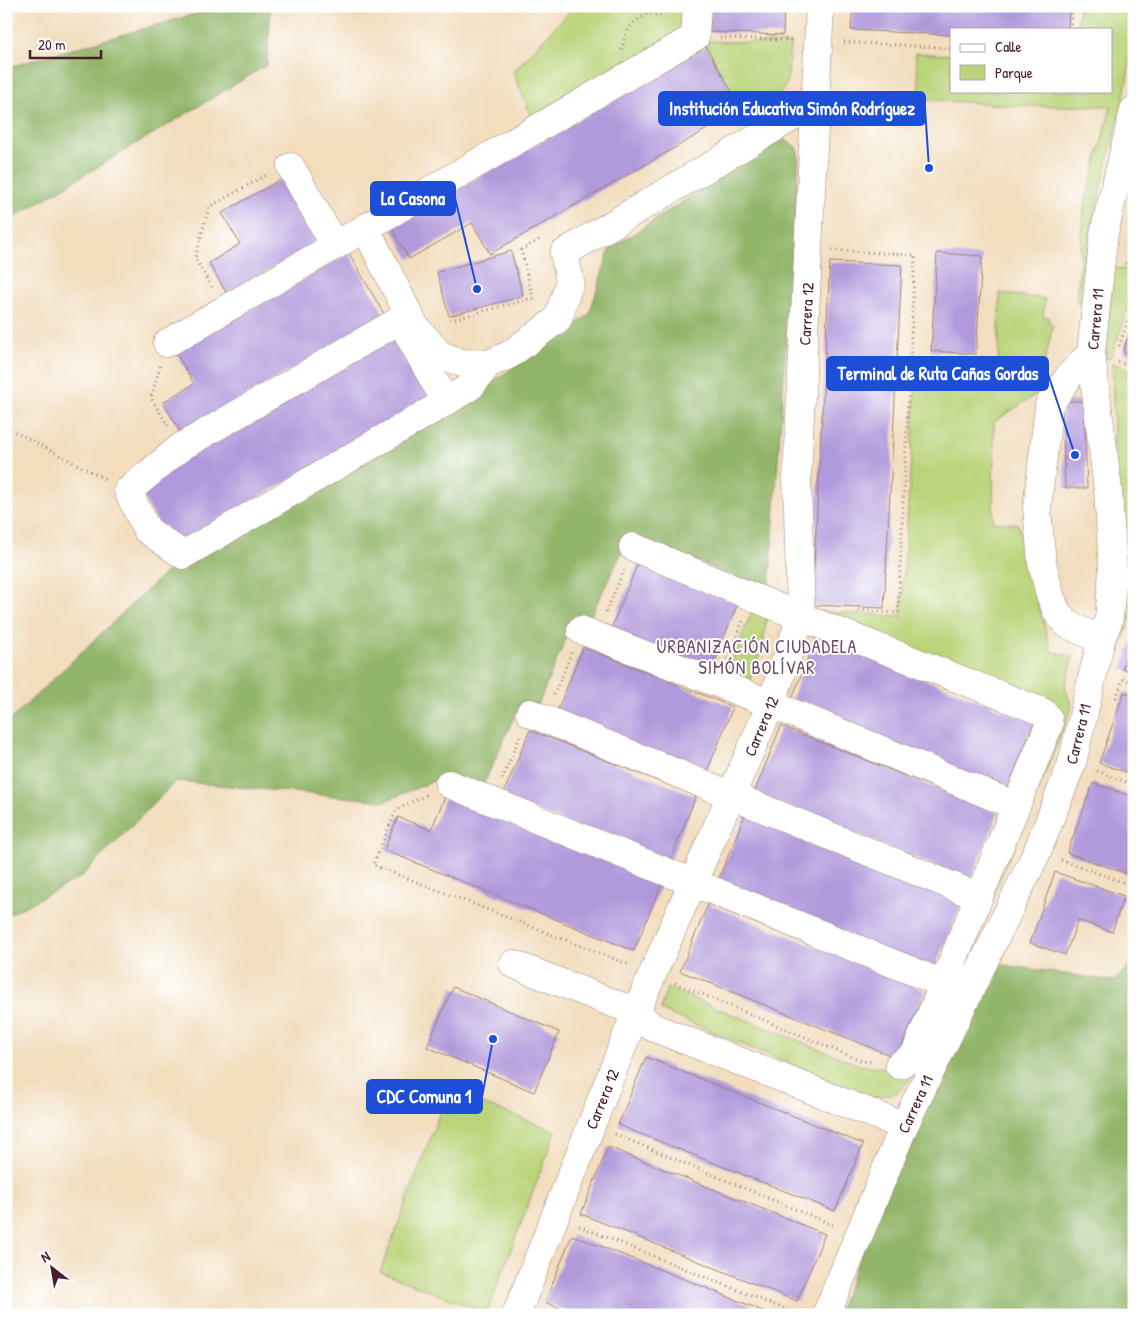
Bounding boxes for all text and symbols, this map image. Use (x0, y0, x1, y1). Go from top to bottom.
scale bar (30, 28, 101, 60)
legend (950, 28, 1112, 92)
text: 20 m (38, 34, 65, 55)
text: Calle (995, 36, 1022, 57)
text: Parque (995, 62, 1033, 83)
callout: Institución Educativa Simón Rodríguez (659, 92, 925, 125)
text: Institución Educativa Simón Rodríguez (669, 96, 915, 122)
callout: La Casona (371, 182, 455, 215)
text: La Casona (381, 186, 446, 211)
street label: Carrera 12 (793, 281, 819, 346)
street label: Carrera 11 (1081, 287, 1109, 351)
callout: Terminal de Ruta Cañas Gordas (827, 357, 1048, 390)
text: Terminal de Ruta Cañas Gordas (836, 361, 1039, 386)
district label: URBANIZACIÓN CIUDADELA SIMÓN BOLÍVAR (657, 634, 857, 680)
street label: Carrera 12 (739, 692, 784, 759)
street label: Carrera 11 (1060, 701, 1096, 766)
street label: Carrera 12 (580, 1065, 624, 1132)
street label: Carrera 11 (892, 1071, 938, 1137)
callout: CDC Comuna 1 (367, 1080, 482, 1113)
text: CDC Comuna 1 (377, 1084, 472, 1109)
north arrow (28, 1244, 78, 1294)
text: N (37, 1246, 54, 1266)

